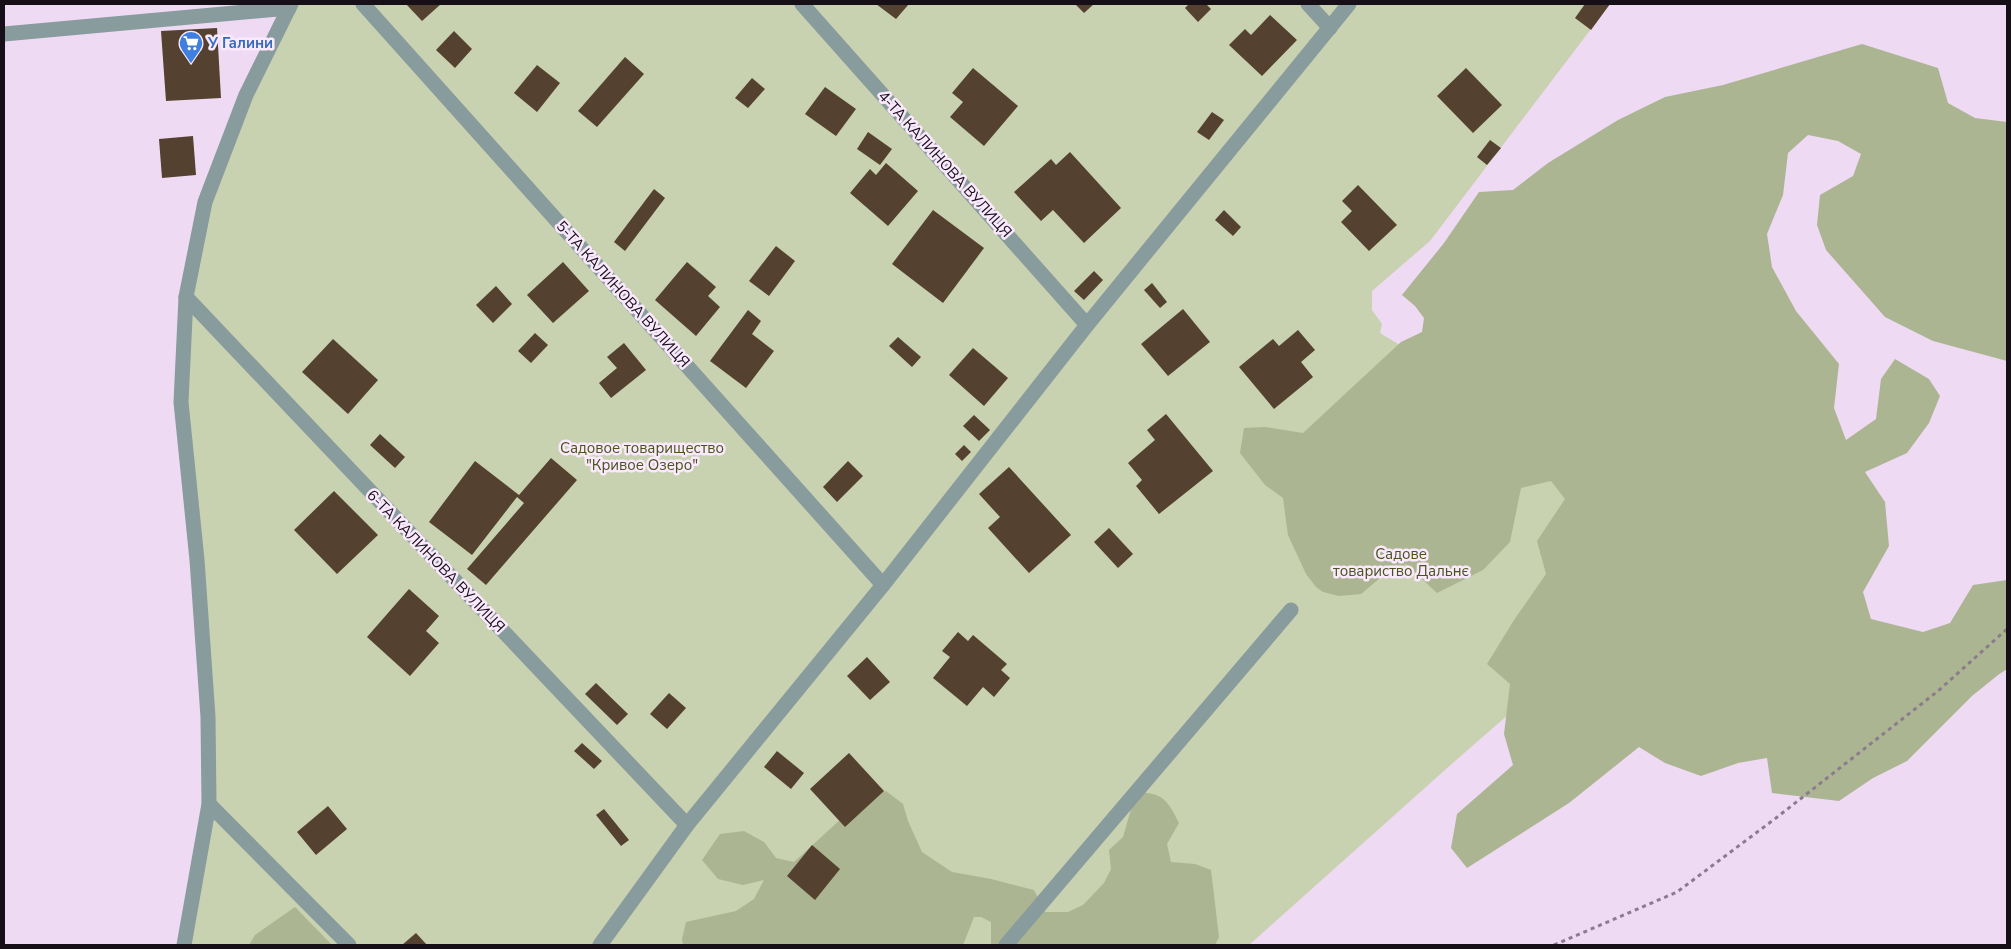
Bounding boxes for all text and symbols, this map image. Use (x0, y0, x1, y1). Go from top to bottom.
supermarket icon: У Галини (178, 30, 204, 64)
place label: У Галини (207, 33, 273, 53)
street label: 4-ТА КАЛИНОВА ВУЛИЦЯ (874, 86, 1016, 242)
street label: 5-ТА КАЛИНОВА ВУЛИЦЯ (552, 216, 694, 372)
park label: Садовое товарищество "Кривое Озеро" (560, 438, 724, 475)
street label: 6-ТА КАЛИНОВА ВУЛИЦЯ (362, 485, 510, 637)
park label: Садове товариство Дальнє (1333, 544, 1469, 581)

